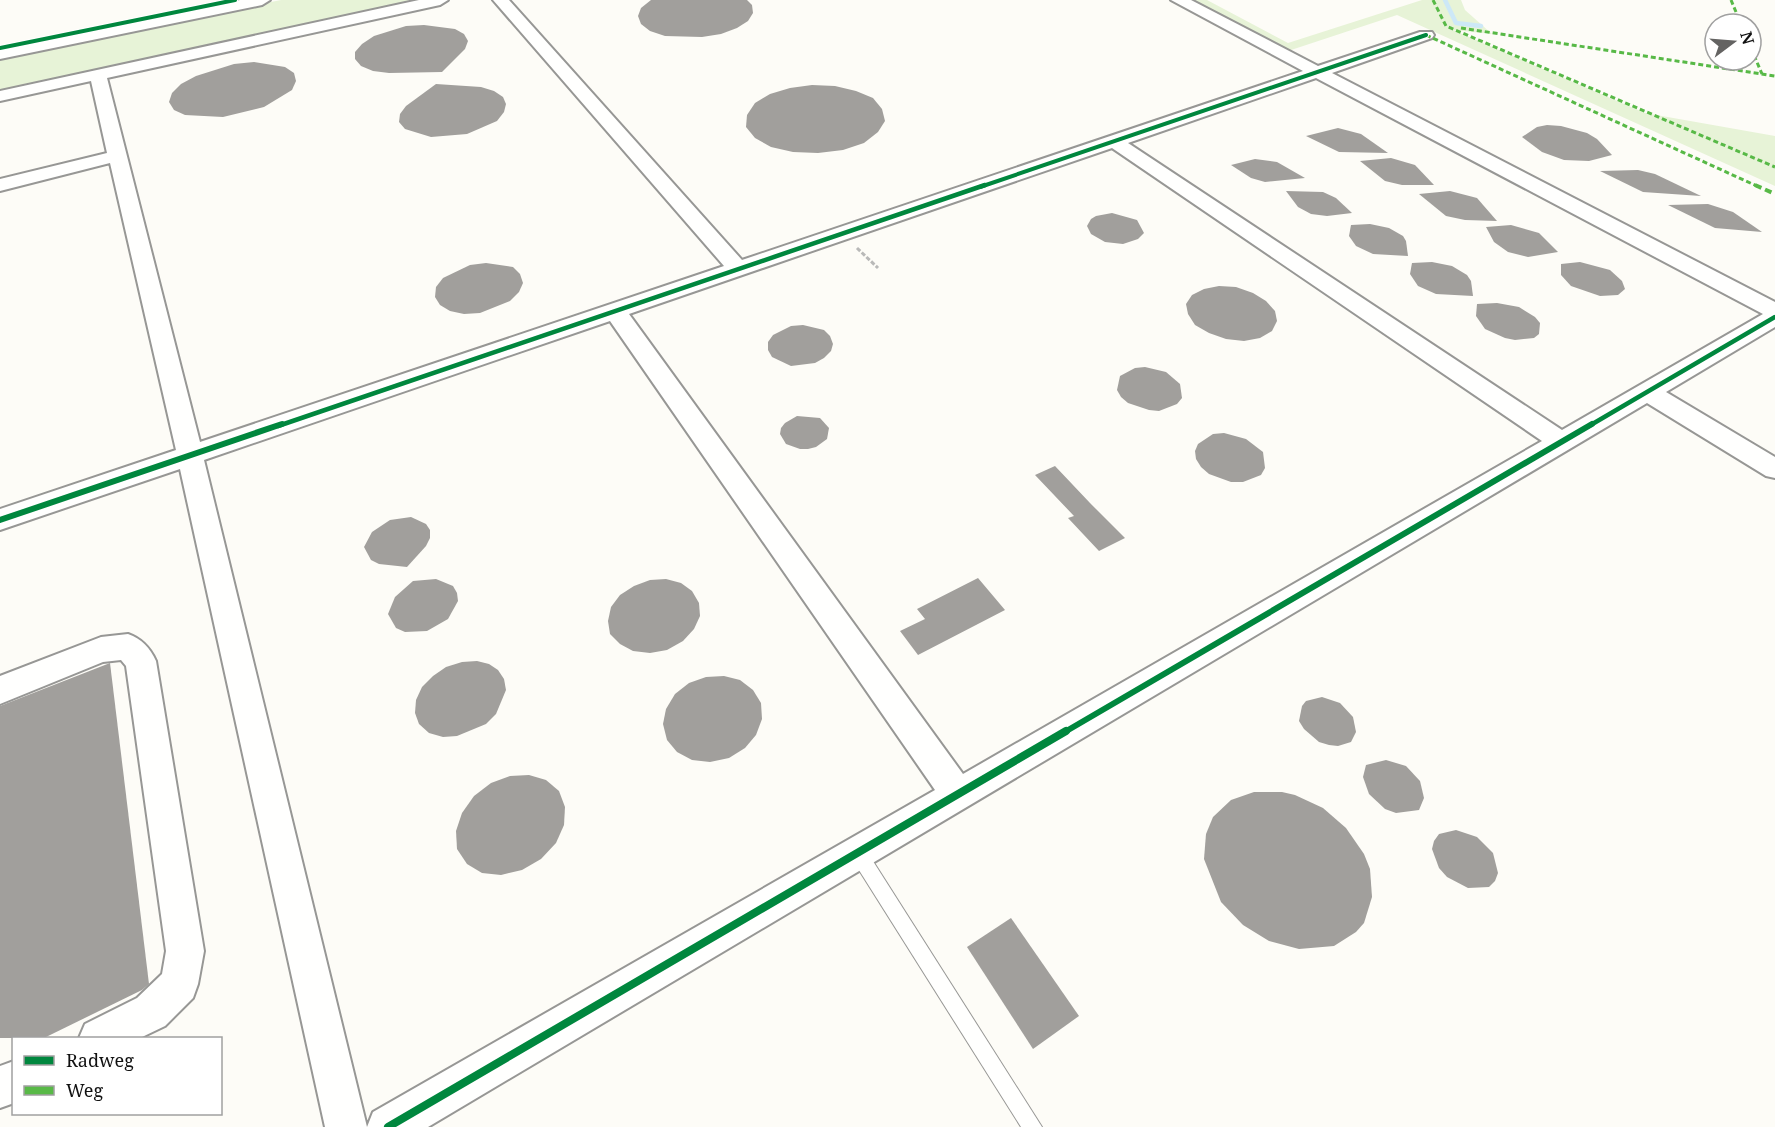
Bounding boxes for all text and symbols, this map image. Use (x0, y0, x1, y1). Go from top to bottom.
north arrow (1703, 12, 1763, 72)
text: N (1735, 29, 1760, 47)
legend (12, 1037, 222, 1115)
text: Radweg (66, 1048, 134, 1072)
text: Weg (66, 1078, 103, 1102)

